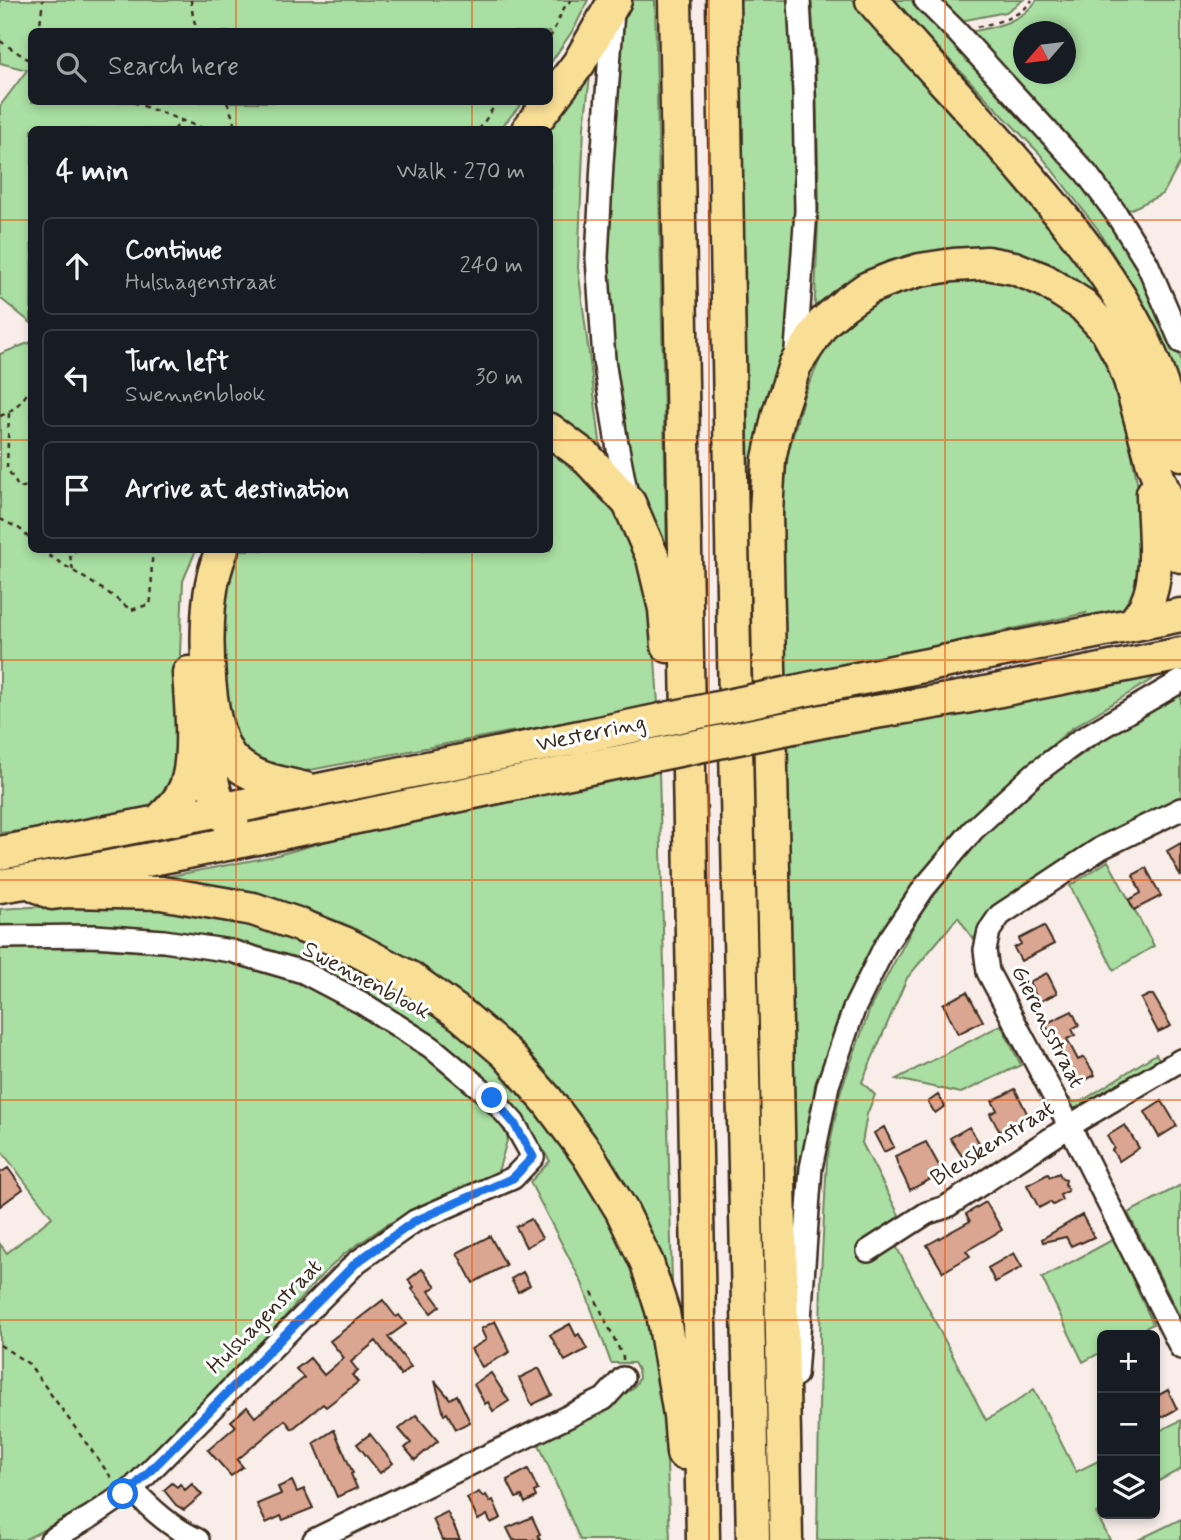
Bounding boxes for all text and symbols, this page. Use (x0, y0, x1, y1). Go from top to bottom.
north arrow (1013, 21, 1076, 84)
search box (28, 28, 553, 105)
icon: search (52, 48, 90, 86)
text: Search here (108, 50, 239, 84)
text: 4 min (56, 152, 129, 191)
text: Walk · 270 m (396, 157, 525, 187)
text: Continue (125, 234, 222, 268)
icon: ahead (58, 247, 96, 285)
text: 240 m (459, 251, 523, 281)
text: Hulshagenstraat (125, 268, 277, 298)
text: Turn left (125, 346, 229, 380)
icon: left (58, 359, 96, 397)
text: 30 m (475, 363, 523, 393)
text: Swennenblook (125, 380, 265, 410)
icon: arrive (58, 471, 96, 509)
text: Arrive at destination (125, 473, 349, 507)
street label: Westerring (534, 708, 648, 760)
street label: Swennenblook (297, 935, 435, 1027)
street label: Gierensstraat (1003, 960, 1091, 1094)
route end (476, 1082, 507, 1113)
street label: Bleuskenstraat (925, 1094, 1061, 1194)
street label: Hulshagenstraat (201, 1253, 329, 1381)
map controls (1097, 1330, 1160, 1519)
button: + (1097, 1330, 1160, 1393)
button: − (1097, 1393, 1160, 1456)
button: layers (1097, 1456, 1160, 1519)
route start (107, 1478, 138, 1509)

